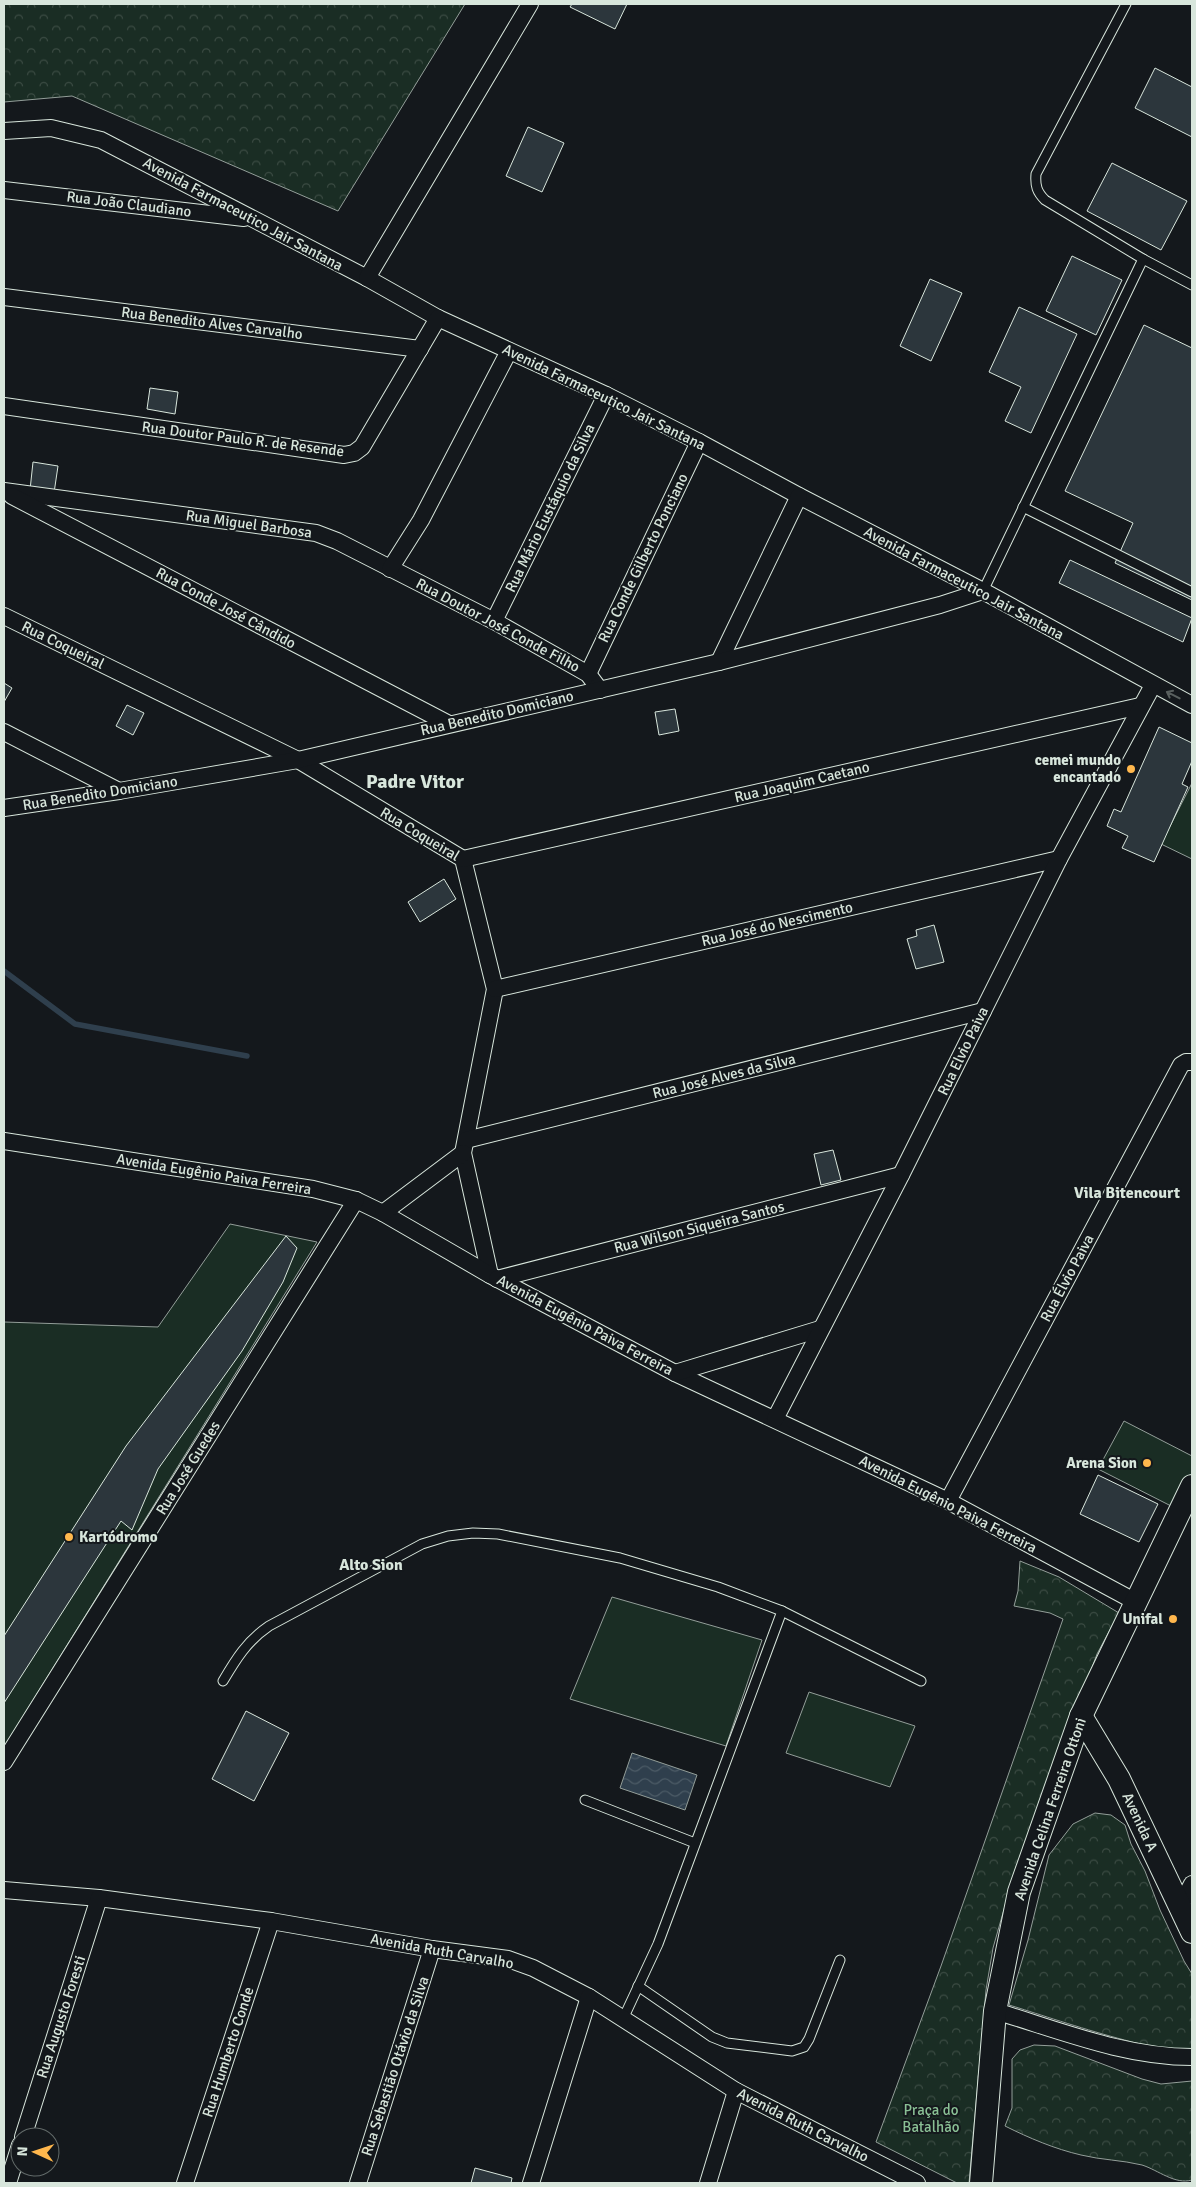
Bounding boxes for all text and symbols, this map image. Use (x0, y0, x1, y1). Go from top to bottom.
street label: Avenida Farmaceutico Jair Santana (140, 153, 346, 275)
street label: Rua João Claudiano (65, 187, 193, 221)
street label: Rua Benedito Alves Carvalho (120, 303, 304, 343)
street label: Avenida Farmaceutico Jair Santana (499, 340, 709, 454)
street label: Rua Doutor Paulo R. de Resende (141, 418, 345, 460)
street label: Rua Mário Eustáquio da Silva (501, 421, 599, 595)
street label: Rua Conde Gilberto Ponciano (594, 470, 692, 646)
street label: Rua Miguel Barbosa (185, 506, 313, 542)
street label: Avenida Farmaceutico Jair Santana (861, 522, 1067, 644)
street label: Rua Conde José Cândido (153, 563, 299, 653)
street label: Rua Doutor José Conde Filho (413, 574, 583, 676)
street label: Rua Coqueiral (19, 617, 107, 673)
street label: Rua Benedito Domiciano (419, 687, 575, 739)
one-way arrow (1165, 690, 1180, 700)
place label: cemei mundo encantado (1035, 751, 1121, 786)
street label: Rua Joaquim Caetano (733, 758, 871, 806)
marker: cemei mundo encantado (1125, 763, 1137, 775)
district label: Padre Vitor (366, 769, 464, 794)
street label: Rua Benedito Domiciano (21, 772, 179, 814)
street label: Rua Coqueiral (377, 803, 463, 865)
street label: Rua José do Nescimento (700, 898, 855, 950)
street label: Rua Elvio Paiva (934, 1004, 992, 1098)
street label: Rua José Alves da Silva (651, 1049, 797, 1103)
street label: Avenida Eugênio Paiva Ferreira (115, 1150, 313, 1198)
district label: Vila Bitencourt (1074, 1183, 1180, 1203)
street label: Rua Wilson Siqueira Santos (612, 1197, 786, 1257)
street label: Rua Élvio Paiva (1036, 1231, 1098, 1325)
street label: Avenida Eugênio Paiva Ferreira (494, 1271, 676, 1379)
street label: Rua José Guedes (152, 1417, 224, 1518)
street label: Avenida Eugênio Paiva Ferreira (856, 1451, 1040, 1557)
place label: Arena Sion (1066, 1454, 1137, 1472)
marker: Arena Sion (1141, 1457, 1153, 1469)
place label: Kartódromo (79, 1528, 158, 1546)
marker: Kartódromo (63, 1531, 75, 1543)
district label: Alto Sion (339, 1555, 403, 1575)
place label: Unifal (1122, 1610, 1163, 1628)
marker: Unifal (1167, 1613, 1179, 1625)
street label: Avenida Celina Ferreira Ottoni (1010, 1715, 1090, 1903)
street label: Avenida A (1118, 1789, 1162, 1855)
street label: Avenida Ruth Carvalho (369, 1930, 515, 1972)
street label: Rua Augusto Foresti (33, 1953, 89, 2081)
street label: Rua Sebastião Otávio da Silva (357, 1974, 433, 2158)
street label: Rua Humberto Conde (198, 1985, 258, 2119)
street label: Avenida Ruth Carvalho (734, 2084, 872, 2166)
park label: Praça do Batalhão (902, 2101, 960, 2136)
north arrow (10, 2127, 60, 2177)
text: N (14, 2146, 31, 2157)

